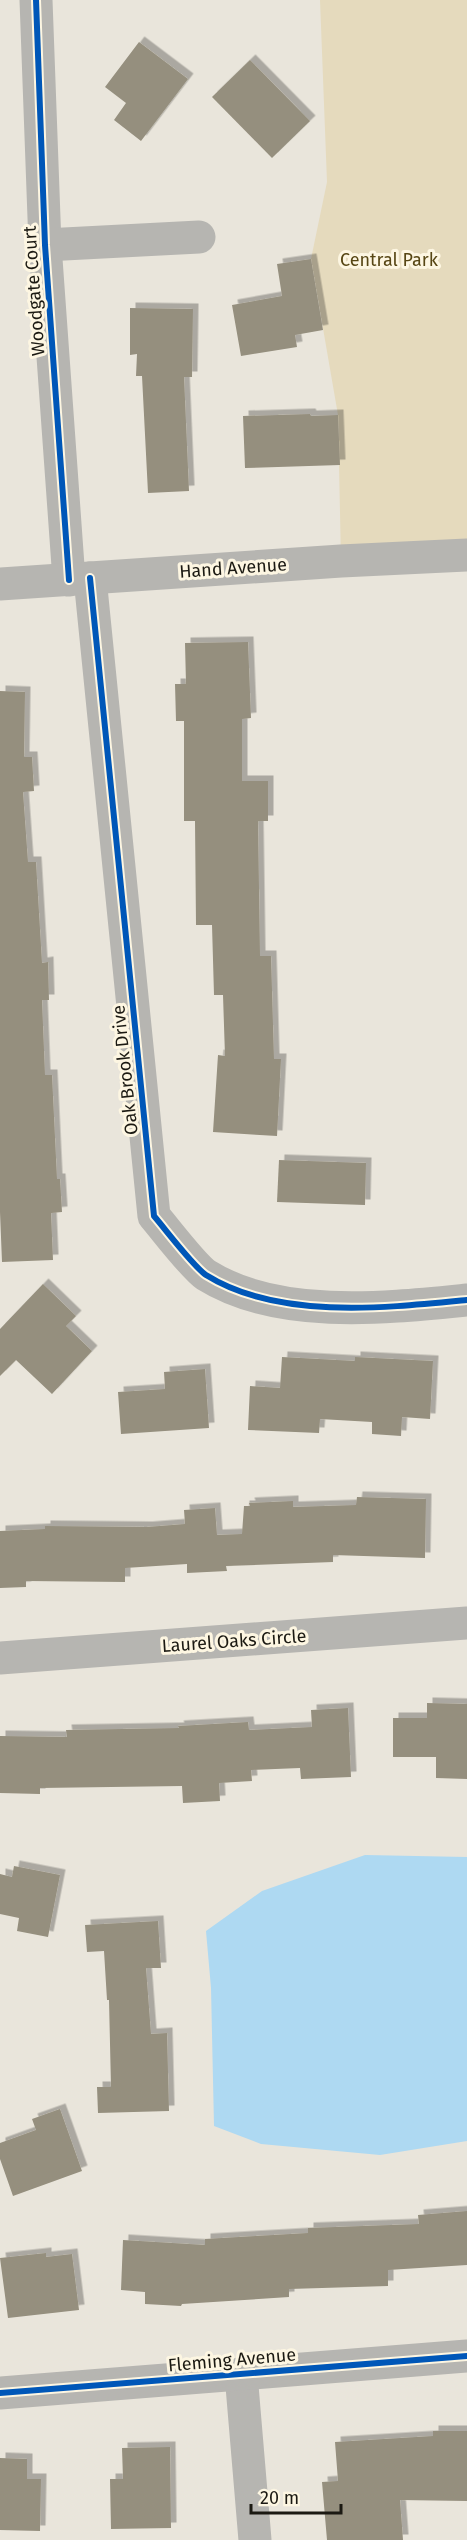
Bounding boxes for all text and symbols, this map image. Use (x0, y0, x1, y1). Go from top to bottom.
street label: Woodgate Court (18, 225, 50, 357)
park label: Central Park (340, 249, 439, 271)
street label: Hand Avenue (178, 553, 288, 583)
street label: Oak Brook Drive (107, 1004, 143, 1136)
street label: Laurel Oaks Circle (161, 1625, 307, 1657)
street label: Fleming Avenue (167, 2343, 297, 2377)
scale bar (251, 2477, 341, 2515)
text: 20 m (260, 2487, 299, 2509)

